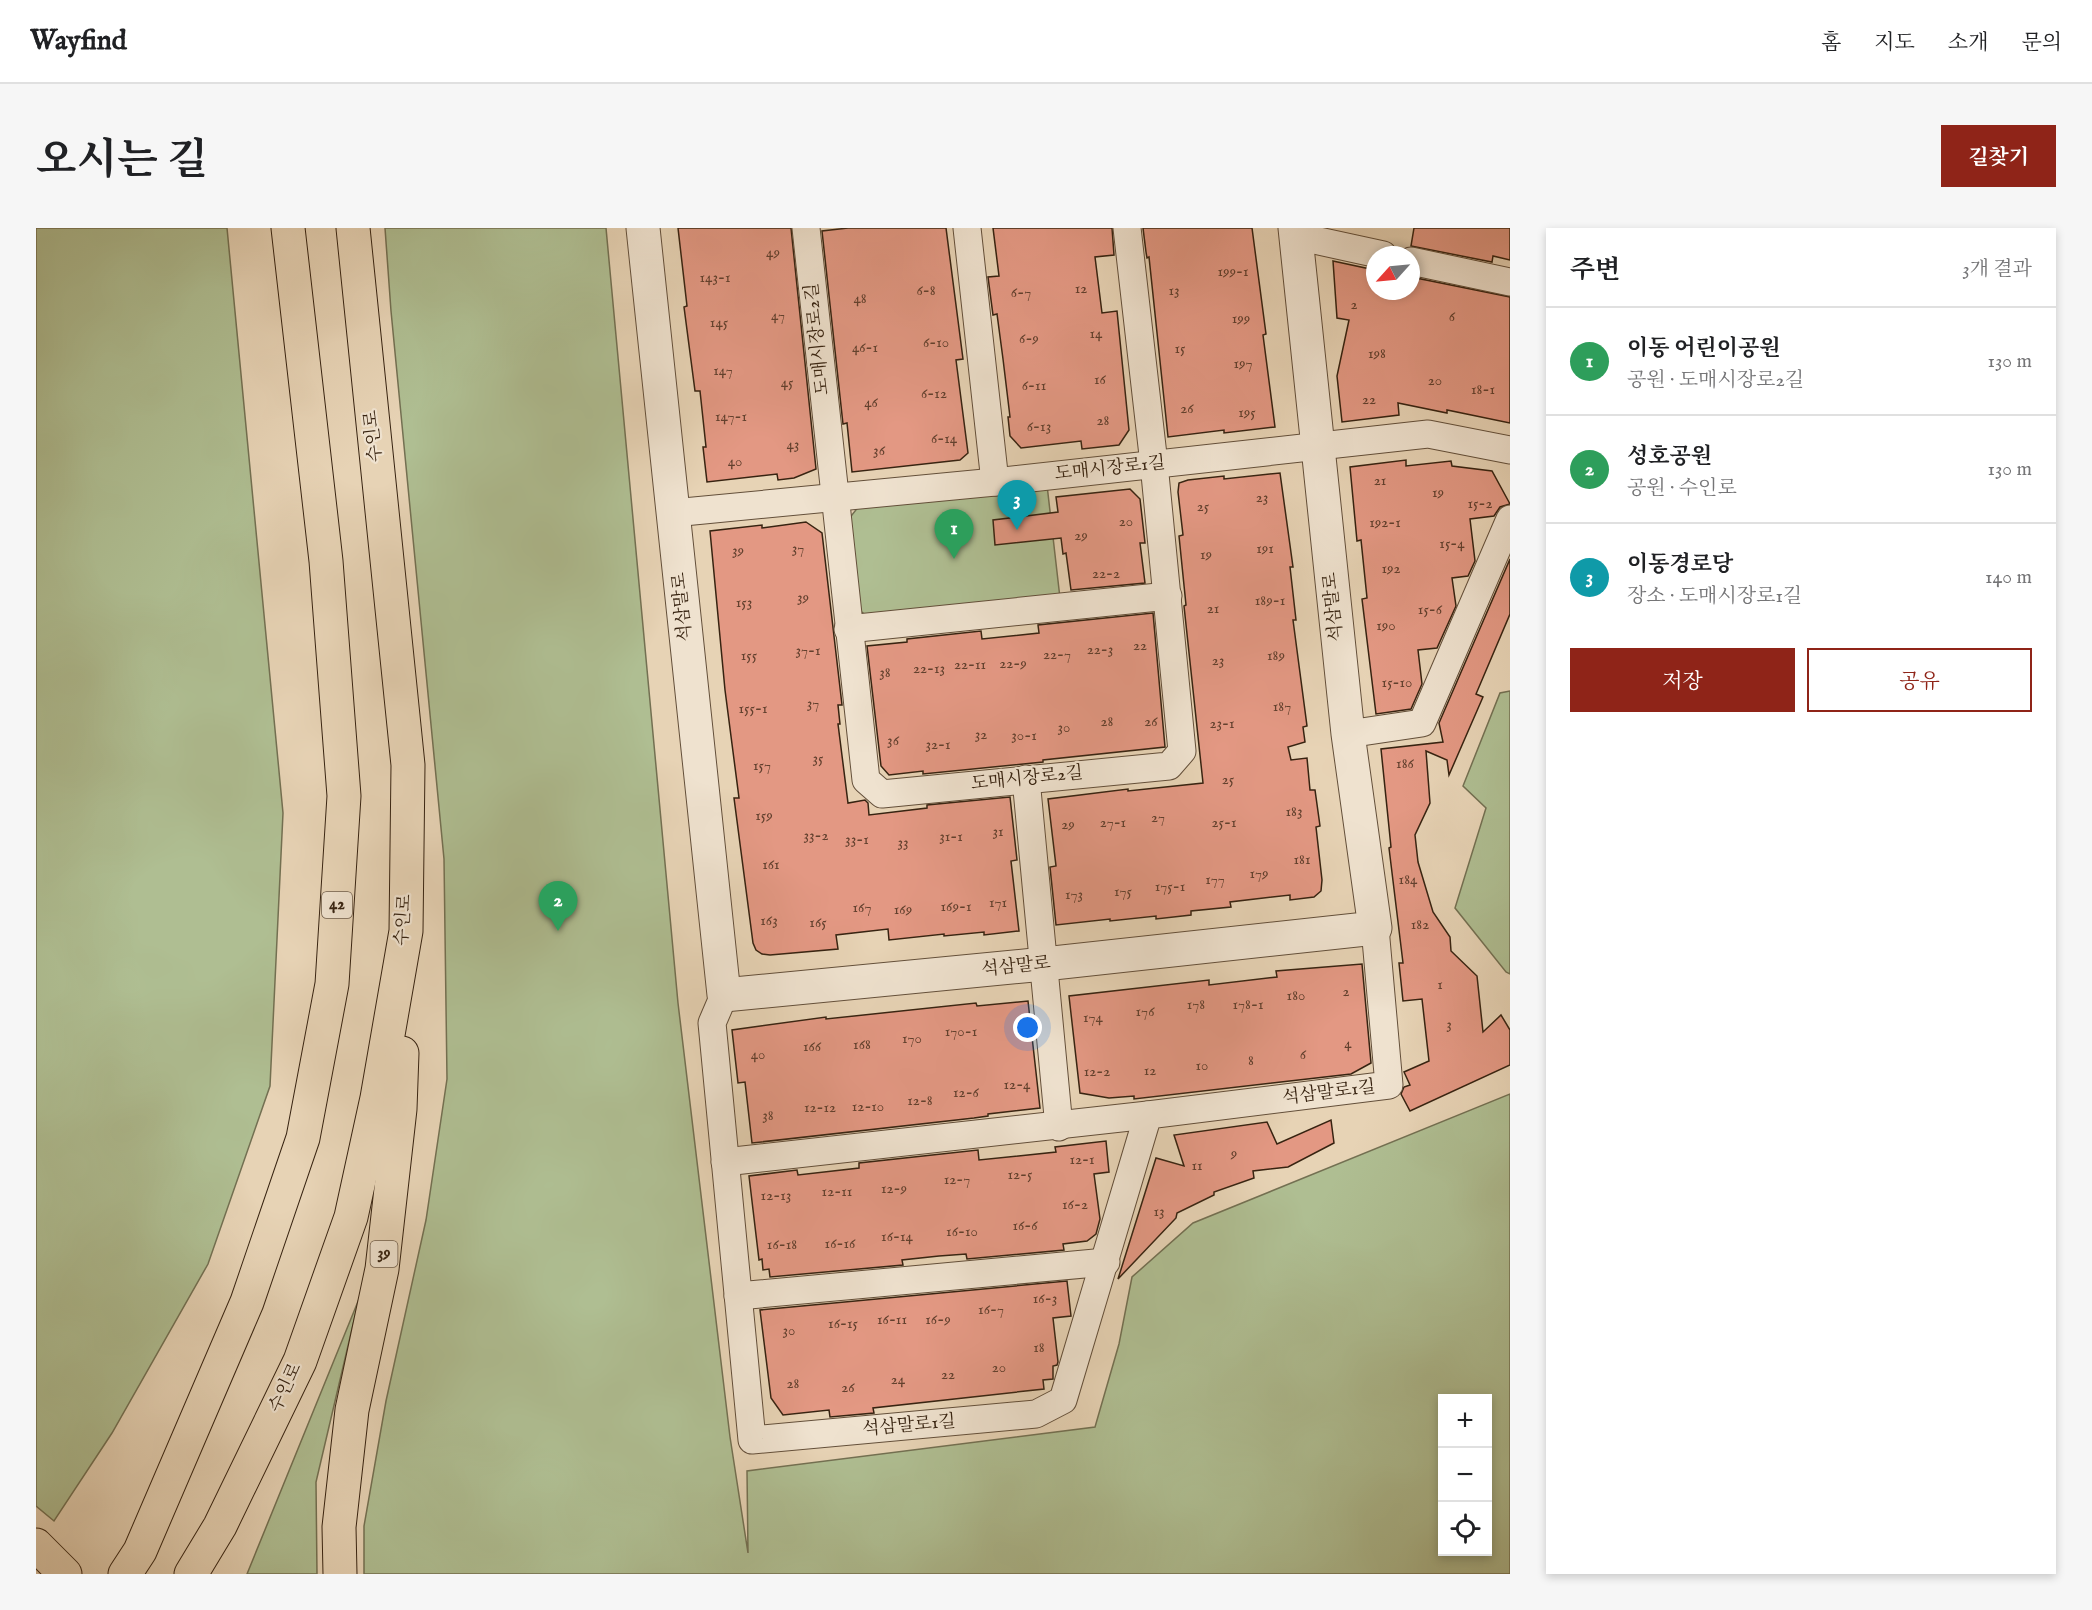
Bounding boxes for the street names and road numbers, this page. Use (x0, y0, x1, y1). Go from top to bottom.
street label: 도매시장로2길 (801, 282, 835, 396)
street label: 수인로 (360, 409, 388, 463)
street label: 도매시장로1길 (1054, 452, 1166, 486)
street label: 석삼말로 (668, 571, 698, 643)
street label: 석삼말로 (1319, 571, 1349, 643)
street label: 도매시장로2길 (970, 762, 1084, 796)
road number: 42 (322, 892, 352, 918)
street label: 수인로 (391, 893, 417, 947)
street label: 석삼말로 (980, 952, 1052, 982)
street label: 석삼말로1길 (1281, 1076, 1377, 1110)
road number: 39 (370, 1241, 398, 1267)
street label: 수인로 (265, 1359, 307, 1417)
street label: 석삼말로1길 (861, 1410, 957, 1442)

